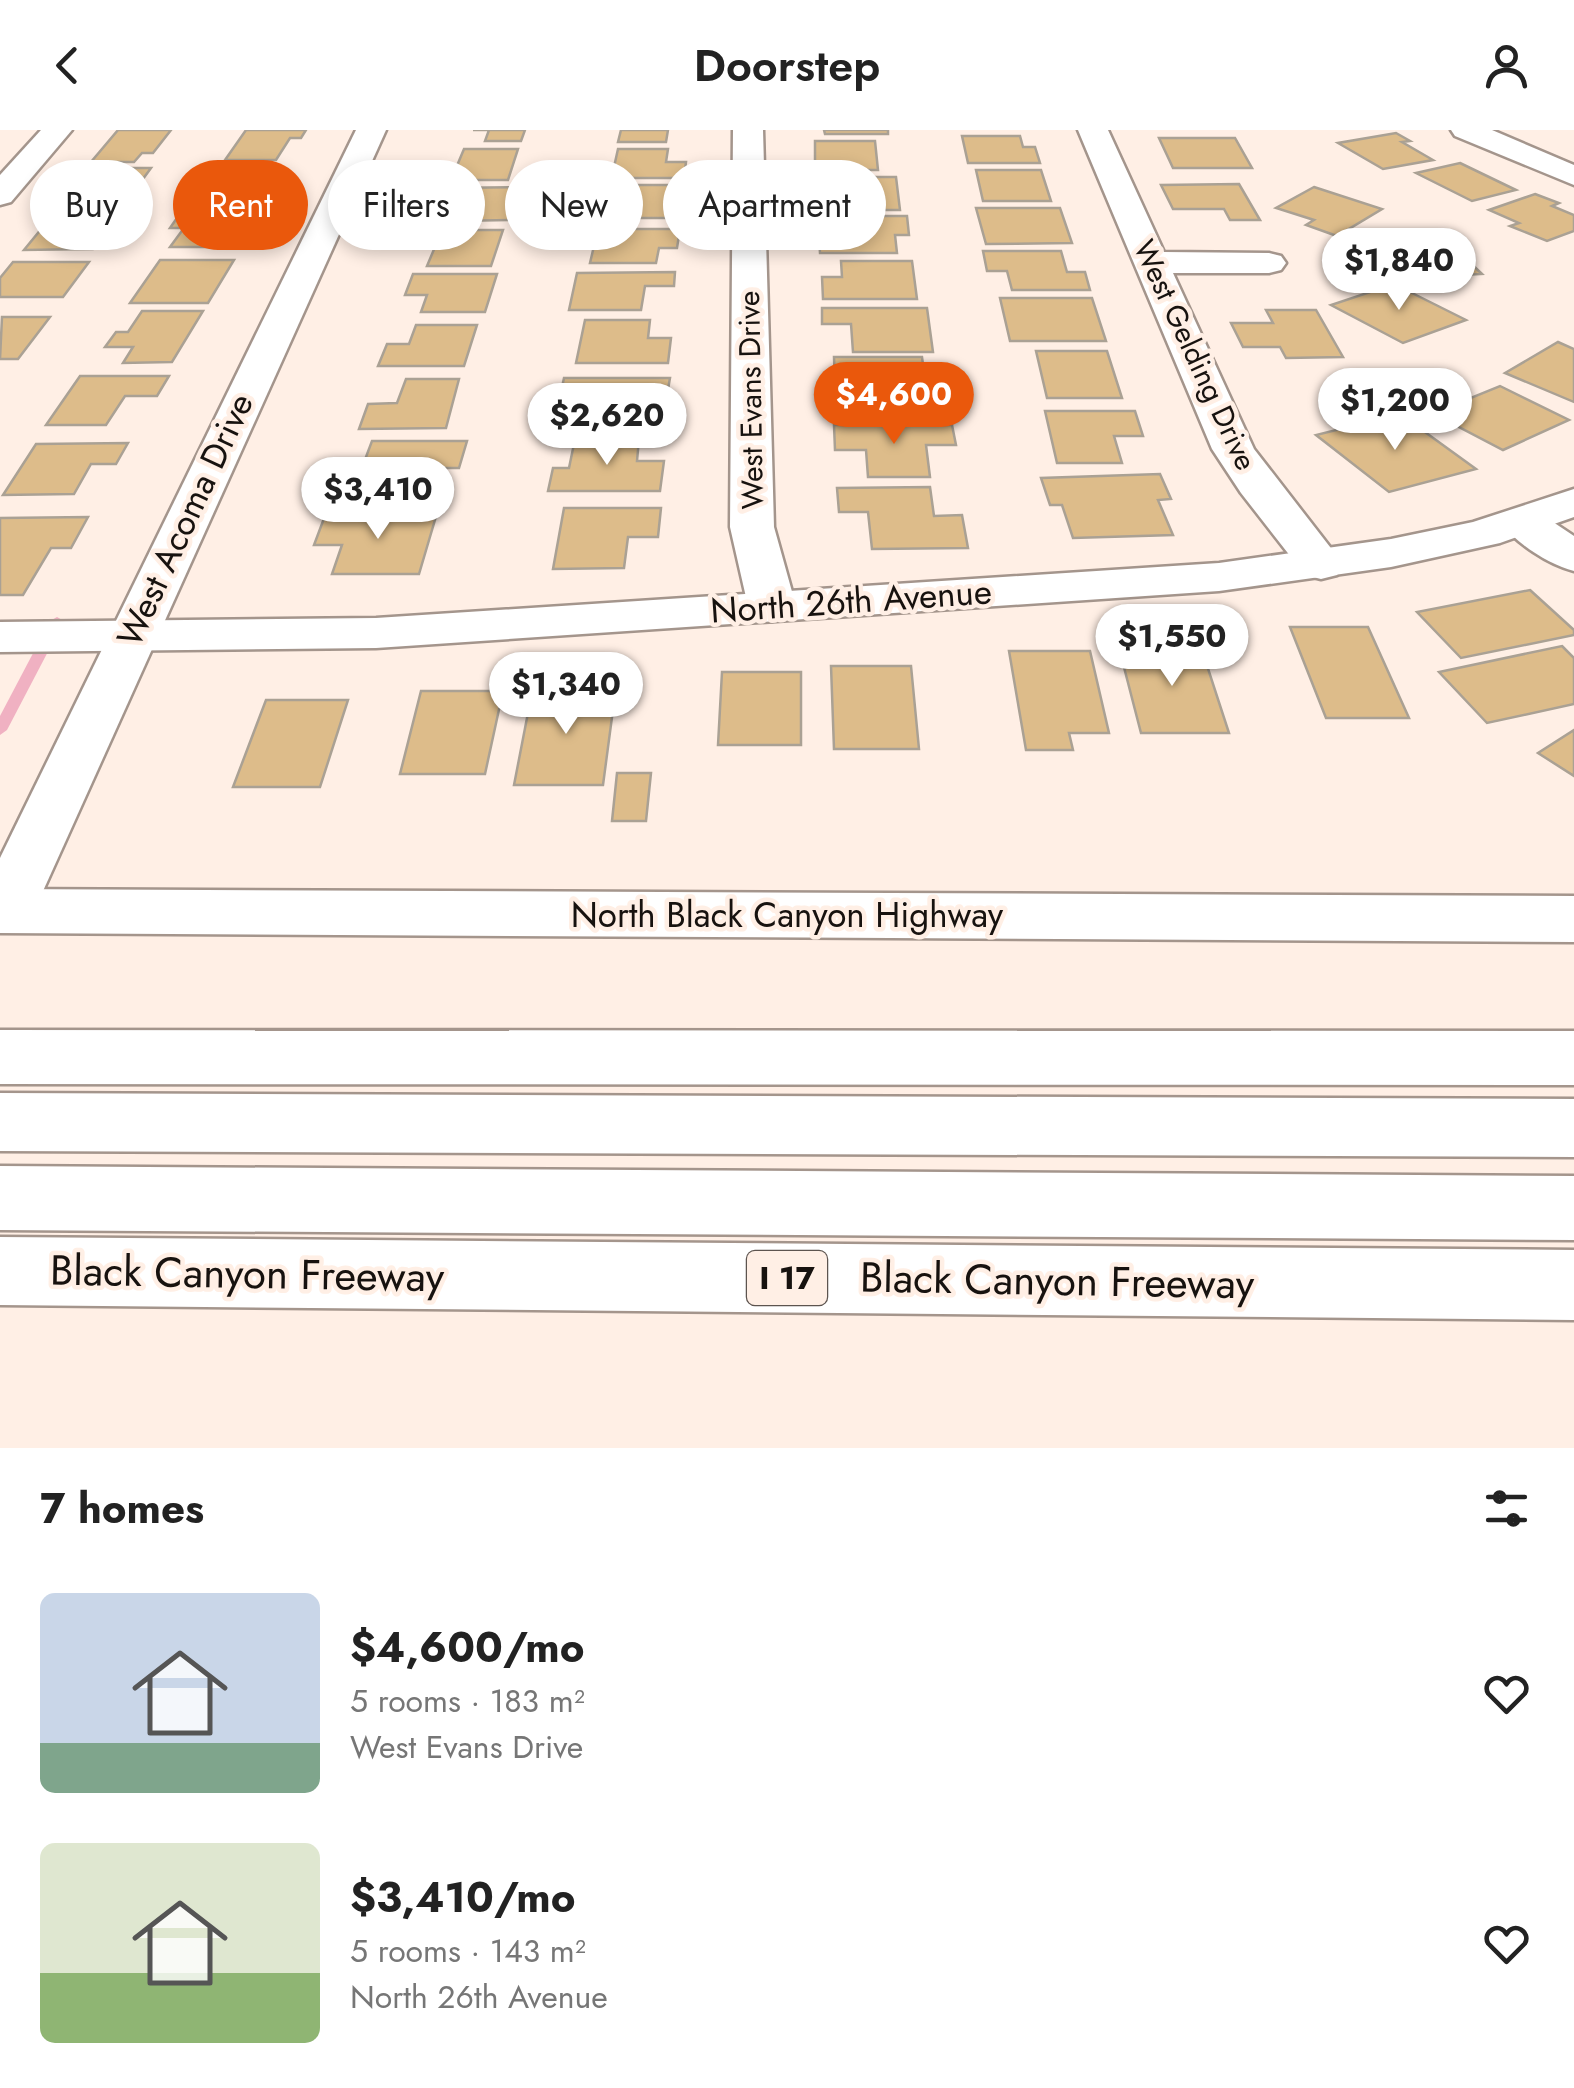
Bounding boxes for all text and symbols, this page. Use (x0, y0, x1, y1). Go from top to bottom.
text: Doorstep (694, 33, 880, 98)
icon: back (40, 38, 95, 93)
icon: person (1479, 38, 1534, 93)
chip: Buy (30, 160, 153, 250)
chip: Rent (173, 160, 308, 250)
chip: Filters (328, 160, 485, 250)
chip: New (505, 160, 643, 250)
chip: Apartment (663, 160, 886, 250)
pin: $1,840 (1318, 228, 1480, 313)
street label: West Gelding Drive (1123, 232, 1268, 477)
text: $1,840 (1344, 237, 1454, 283)
street label: West Evans Drive (727, 290, 774, 510)
pin: $4,600 (813, 362, 975, 447)
pin: $1,200 (1314, 368, 1476, 453)
text: $4,600 (836, 371, 952, 417)
text: $1,200 (1340, 377, 1450, 423)
pin: $2,620 (526, 383, 688, 468)
street label: West Acoma Drive (104, 385, 266, 655)
text: $2,620 (550, 392, 664, 438)
pin: $3,410 (297, 457, 459, 542)
text: $3,410 (323, 466, 433, 512)
street label: North 26th Avenue (709, 566, 993, 636)
pin: $1,550 (1091, 604, 1253, 689)
text: $1,550 (1117, 613, 1227, 659)
pin: $1,340 (485, 652, 647, 737)
text: $1,340 (511, 661, 621, 707)
street label: North Black Canyon Highway (571, 890, 1004, 940)
street label: Black Canyon Freeway (49, 1240, 445, 1307)
street label: Black Canyon Freeway (859, 1247, 1255, 1314)
road number: I 17 (747, 1251, 827, 1305)
text: 7 homes (40, 1478, 204, 1539)
icon: filters (1479, 1481, 1534, 1536)
text: $4,600/mo (350, 1617, 585, 1678)
icon: home (120, 1633, 240, 1753)
icon: heart (1479, 1666, 1534, 1721)
text: 5 rooms · 183 m² (350, 1678, 585, 1724)
text: West Evans Drive (350, 1724, 583, 1770)
text: $3,410/mo (350, 1867, 576, 1928)
icon: home (120, 1883, 240, 2003)
icon: heart (1479, 1916, 1534, 1971)
text: 5 rooms · 143 m² (350, 1928, 586, 1974)
text: North 26th Avenue (350, 1974, 608, 2020)

